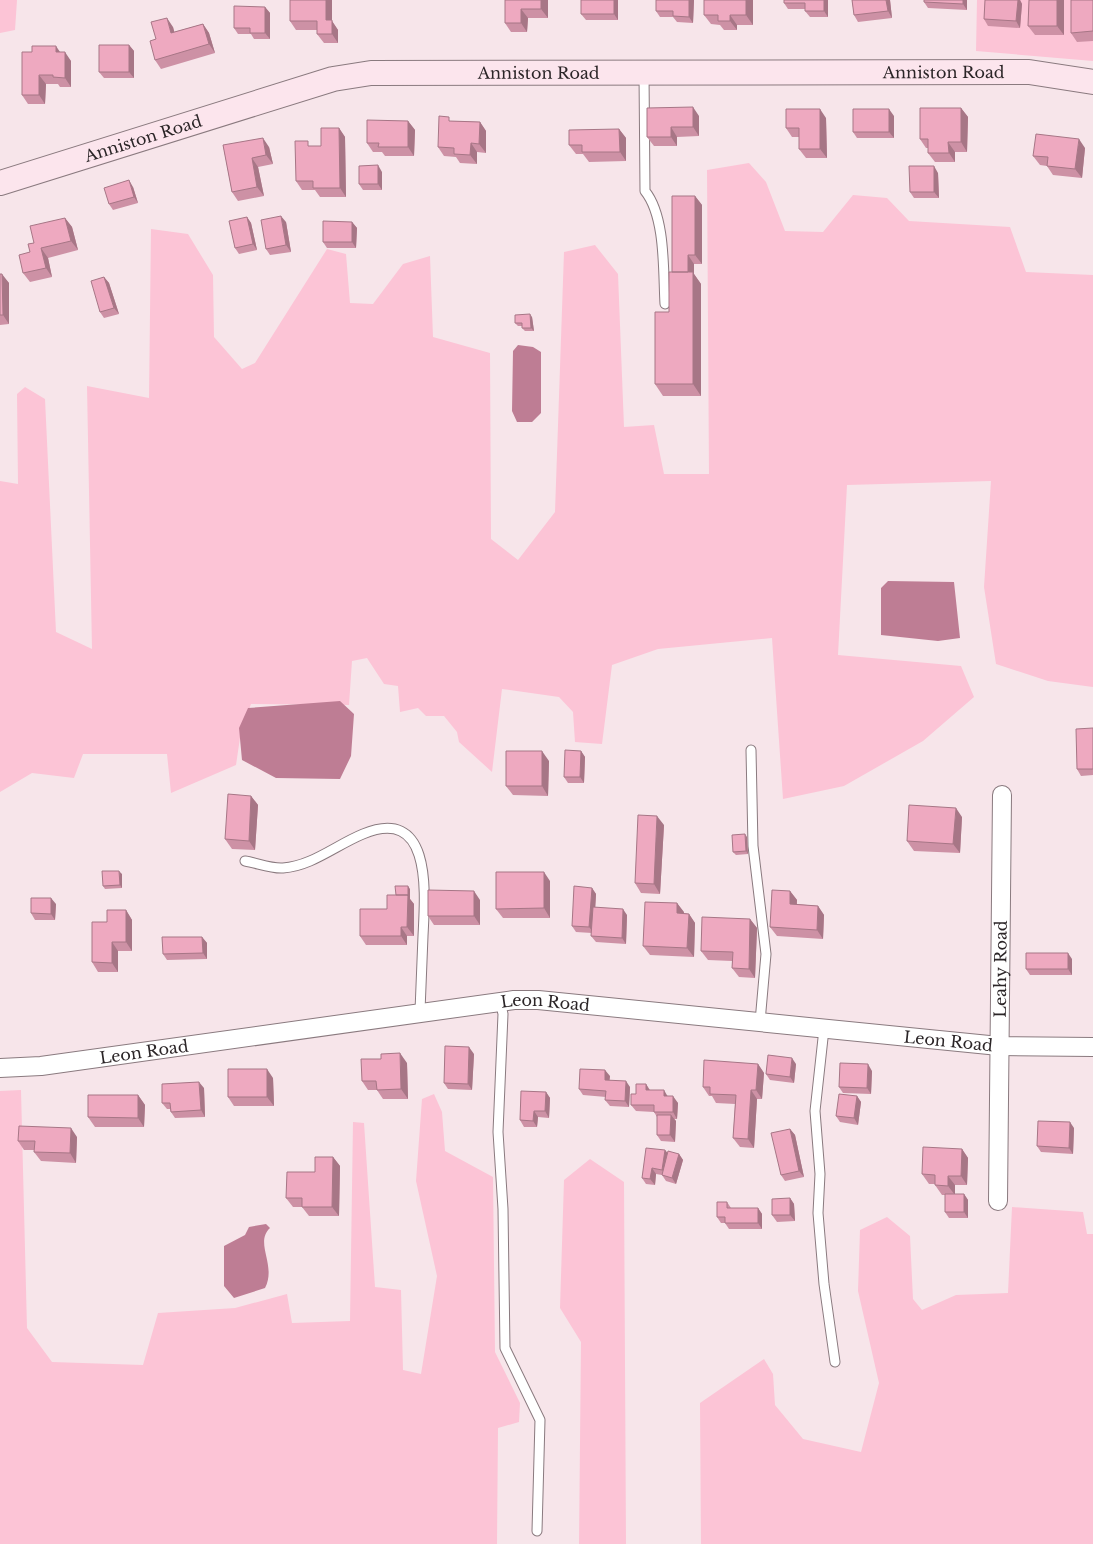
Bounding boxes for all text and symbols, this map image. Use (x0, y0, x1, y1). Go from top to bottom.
street label: Anniston Road (882, 62, 1005, 82)
street label: Anniston Road (477, 63, 600, 83)
street label: Anniston Road (81, 111, 205, 166)
street label: Leahy Road (990, 920, 1011, 1018)
street label: Leon Road (499, 990, 591, 1015)
street label: Leon Road (903, 1027, 994, 1055)
street label: Leon Road (98, 1036, 190, 1068)

